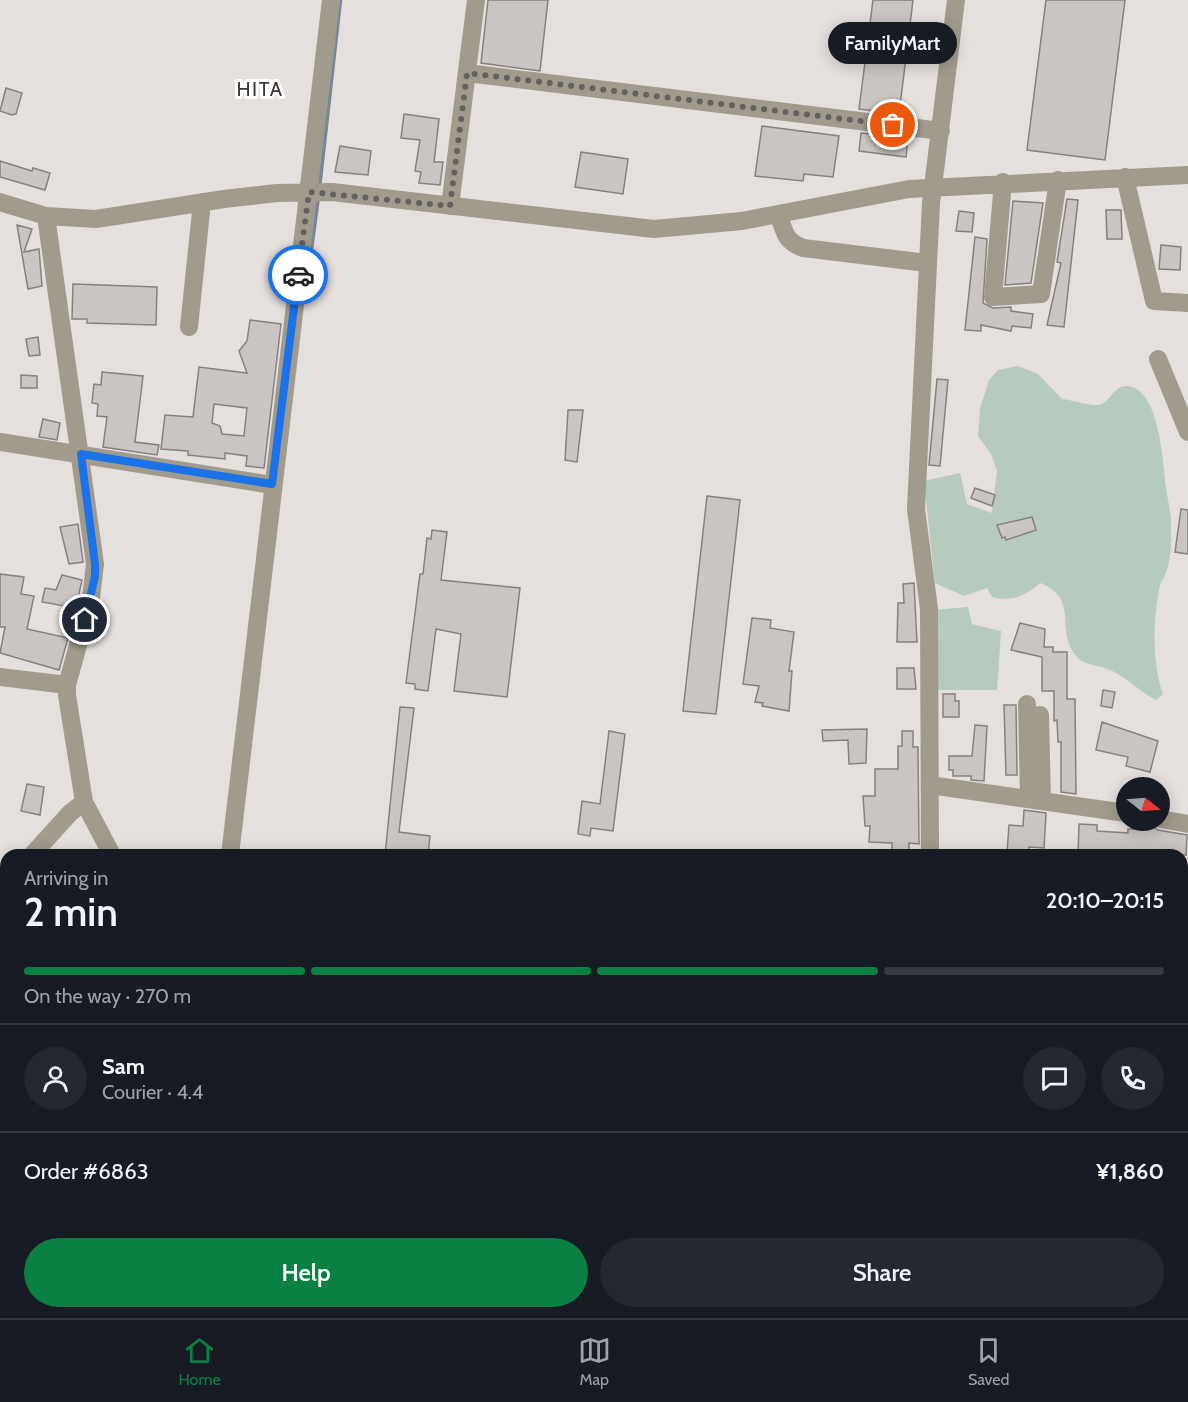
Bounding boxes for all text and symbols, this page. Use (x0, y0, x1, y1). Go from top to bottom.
callout: FamilyMart (828, 23, 958, 65)
text: FamilyMart (845, 31, 940, 55)
district label: HITA (236, 77, 284, 101)
pin (867, 99, 918, 150)
icon: bag (876, 108, 909, 141)
courier (268, 245, 328, 305)
icon: car (282, 259, 315, 292)
pin (59, 594, 110, 645)
icon: home (68, 603, 101, 636)
north arrow (1116, 777, 1170, 831)
map controls (1116, 777, 1170, 831)
text: Arriving in (24, 866, 108, 890)
text: 20:10–20:15 (1046, 887, 1164, 914)
text: 2 min (24, 888, 118, 936)
text: On the way · 270 m (24, 984, 191, 1008)
button: person (24, 1047, 87, 1110)
button: chat (1023, 1047, 1086, 1110)
button: phone (1101, 1047, 1164, 1110)
text: Sam (102, 1053, 145, 1080)
text: Courier · 4.4 (102, 1080, 203, 1104)
text: Order #6863 (24, 1158, 149, 1185)
text: ¥1,860 (1096, 1158, 1164, 1185)
button: Help (24, 1238, 588, 1307)
button: Share (600, 1238, 1164, 1307)
tab: Home (179, 1334, 221, 1389)
tab: Map (578, 1334, 611, 1389)
tab: Saved (968, 1334, 1009, 1389)

